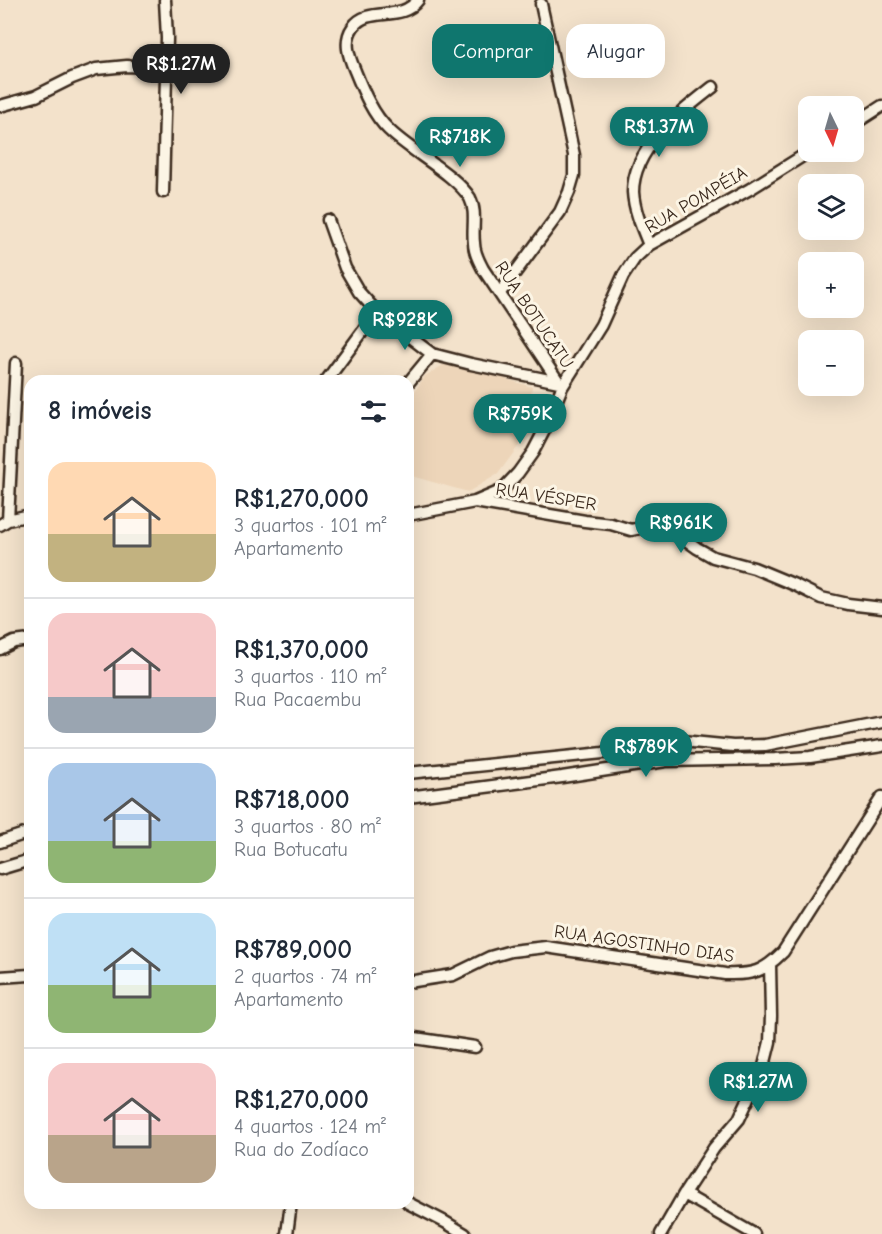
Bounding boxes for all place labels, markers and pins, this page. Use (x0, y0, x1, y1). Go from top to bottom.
pin: R$1.27M (126, 44, 236, 95)
pin: R$1.37M (604, 107, 714, 158)
pin: R$718K (411, 117, 509, 168)
pin: R$928K (356, 300, 454, 351)
pin: R$759K (471, 394, 569, 445)
pin: R$961K (632, 503, 730, 554)
pin: R$789K (597, 727, 695, 778)
pin: R$1.27M (703, 1062, 813, 1113)

